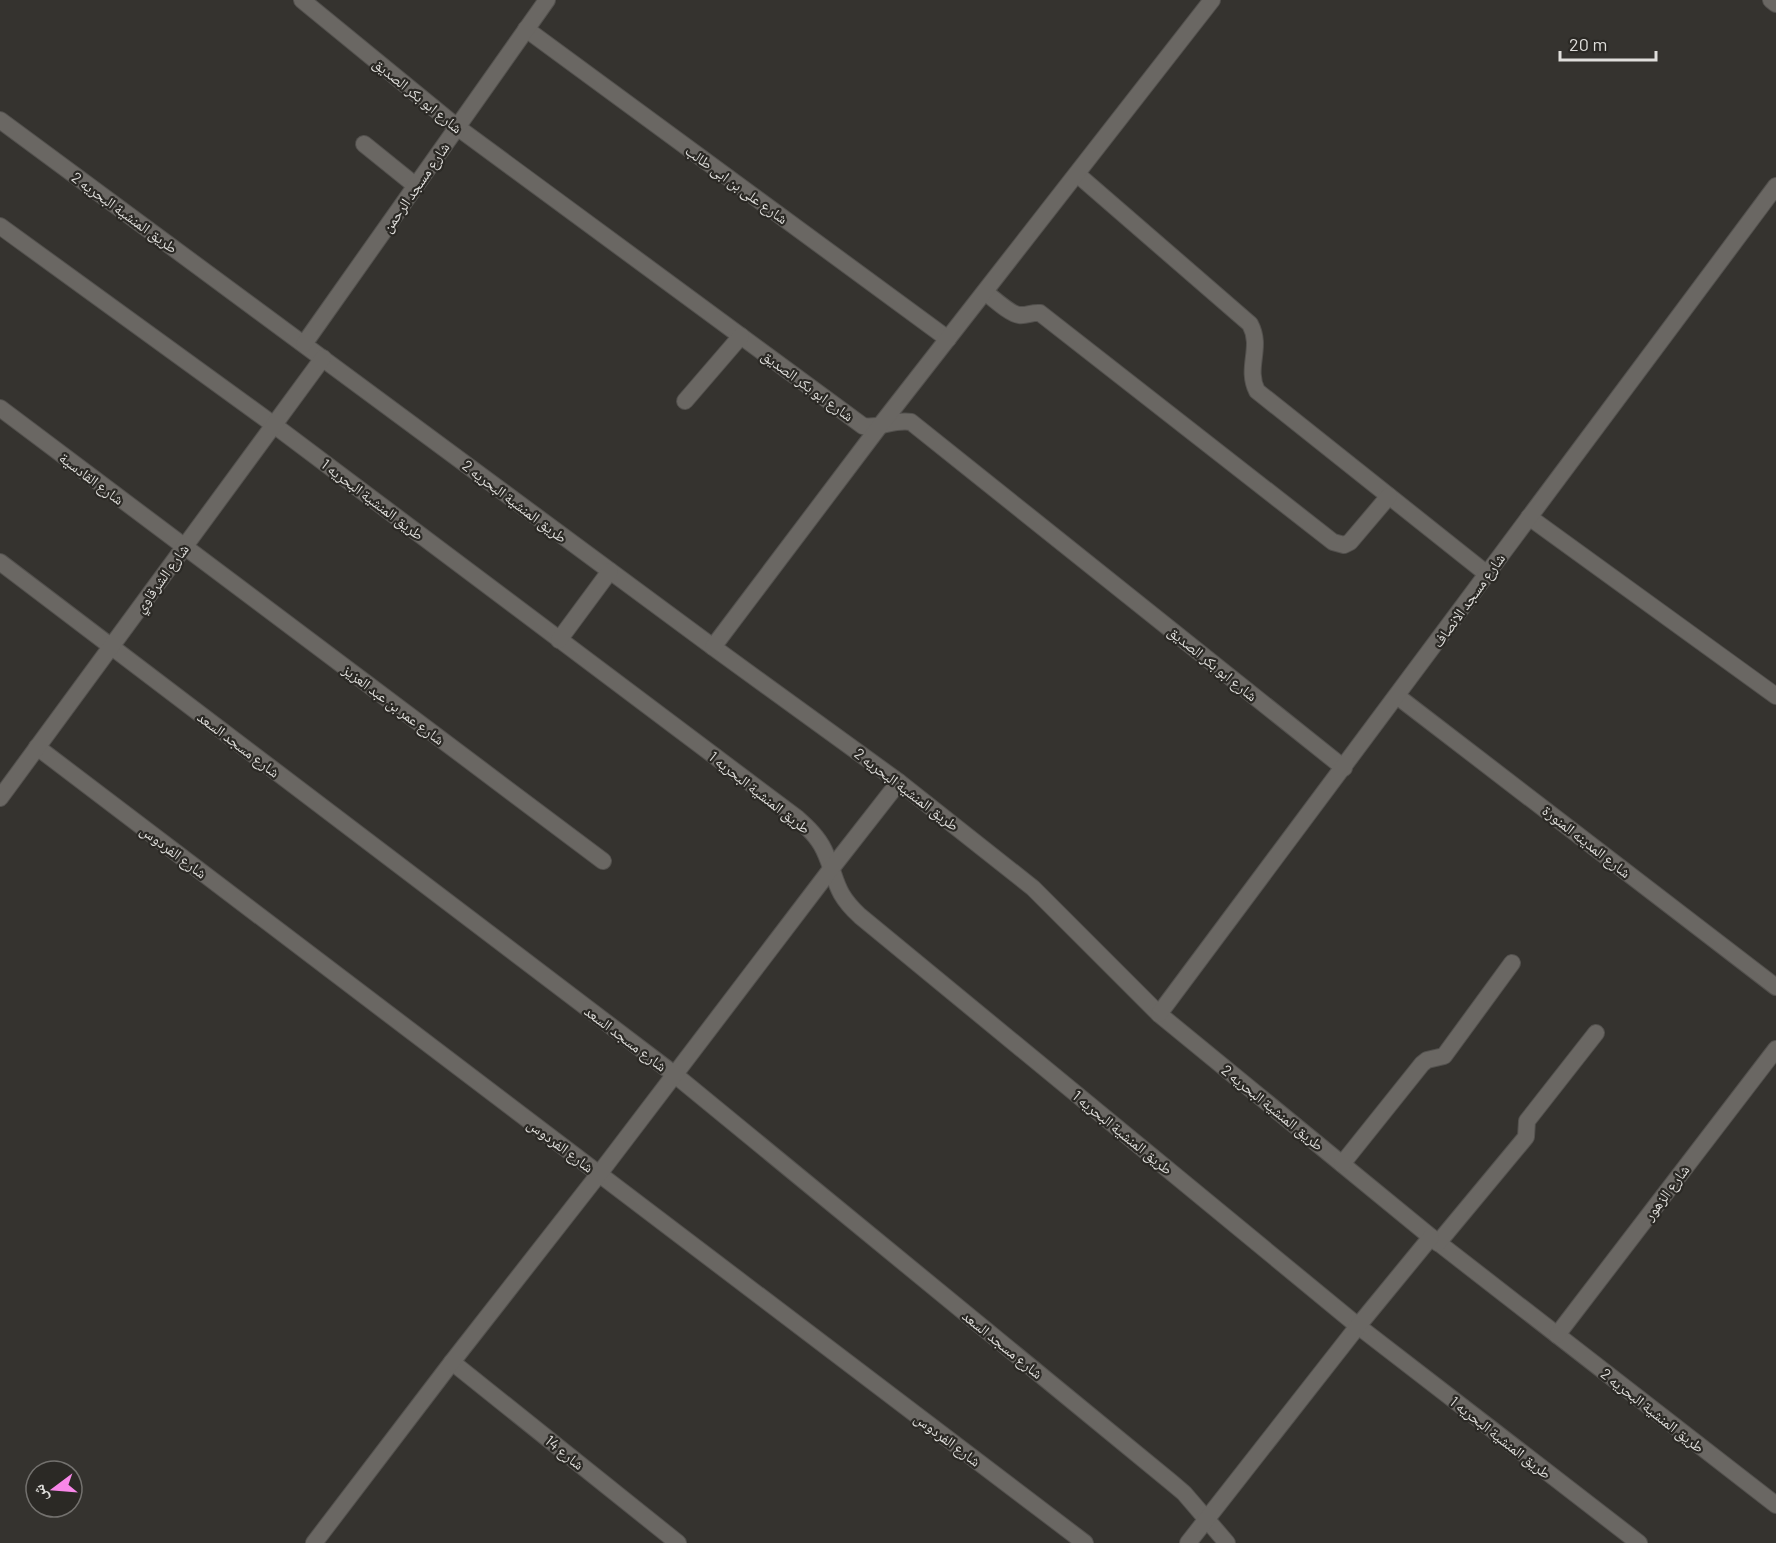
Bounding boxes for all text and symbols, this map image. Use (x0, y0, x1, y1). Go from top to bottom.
scale bar (1560, 24, 1656, 62)
text: 20 m (1569, 33, 1607, 55)
street label: شارع ابو بكر الصديق (368, 54, 466, 138)
street label: شارع مسجد الرحمن (377, 138, 454, 237)
street label: شارع على بن ابى طالب (681, 141, 792, 229)
street label: طريق المنشية البحريه 2 (67, 168, 181, 258)
street label: شارع ابو بكر الصديق (757, 346, 858, 426)
street label: شارع القادسية (55, 448, 128, 510)
street label: طريق المنشية البحريه 1 (317, 455, 428, 545)
street label: طريق المنشية البحريه 2 (458, 456, 571, 548)
street label: شارع الشرقاوي (130, 540, 195, 618)
street label: شارع مسجد الانصاف (1428, 549, 1510, 652)
street label: شارع ابو بكر الصديق (1163, 622, 1261, 706)
street label: شارع عمر بن عبد العزيز (338, 659, 448, 750)
street label: شارع مسجد السعد (193, 707, 284, 782)
street label: طريق المنشية البحريه 2 (850, 744, 963, 836)
street label: طريق المنشية البحريه 1 (705, 747, 814, 839)
street label: شارع المدينه المنورة (1538, 801, 1635, 883)
street label: شارع الفردوس (136, 820, 211, 883)
street label: شارع مسجد السعد (580, 1001, 671, 1076)
street label: طريق المنشية البحريه 2 (1217, 1060, 1328, 1155)
street label: طريق المنشية البحريه 1 (1068, 1086, 1177, 1179)
street label: شارع الفردوس (523, 1114, 598, 1177)
street label: شارع الزهور (1639, 1161, 1694, 1225)
street label: شارع مسجد السعد (958, 1306, 1047, 1384)
street label: طريق المنشية البحريه 2 (1596, 1364, 1708, 1458)
street label: طريق المنشية البحريه 1 (1446, 1392, 1555, 1484)
street label: شارع الفردوس (910, 1408, 985, 1471)
street label: شارع 14 (541, 1431, 588, 1475)
north arrow (24, 1459, 84, 1519)
text: ش (28, 1482, 52, 1504)

